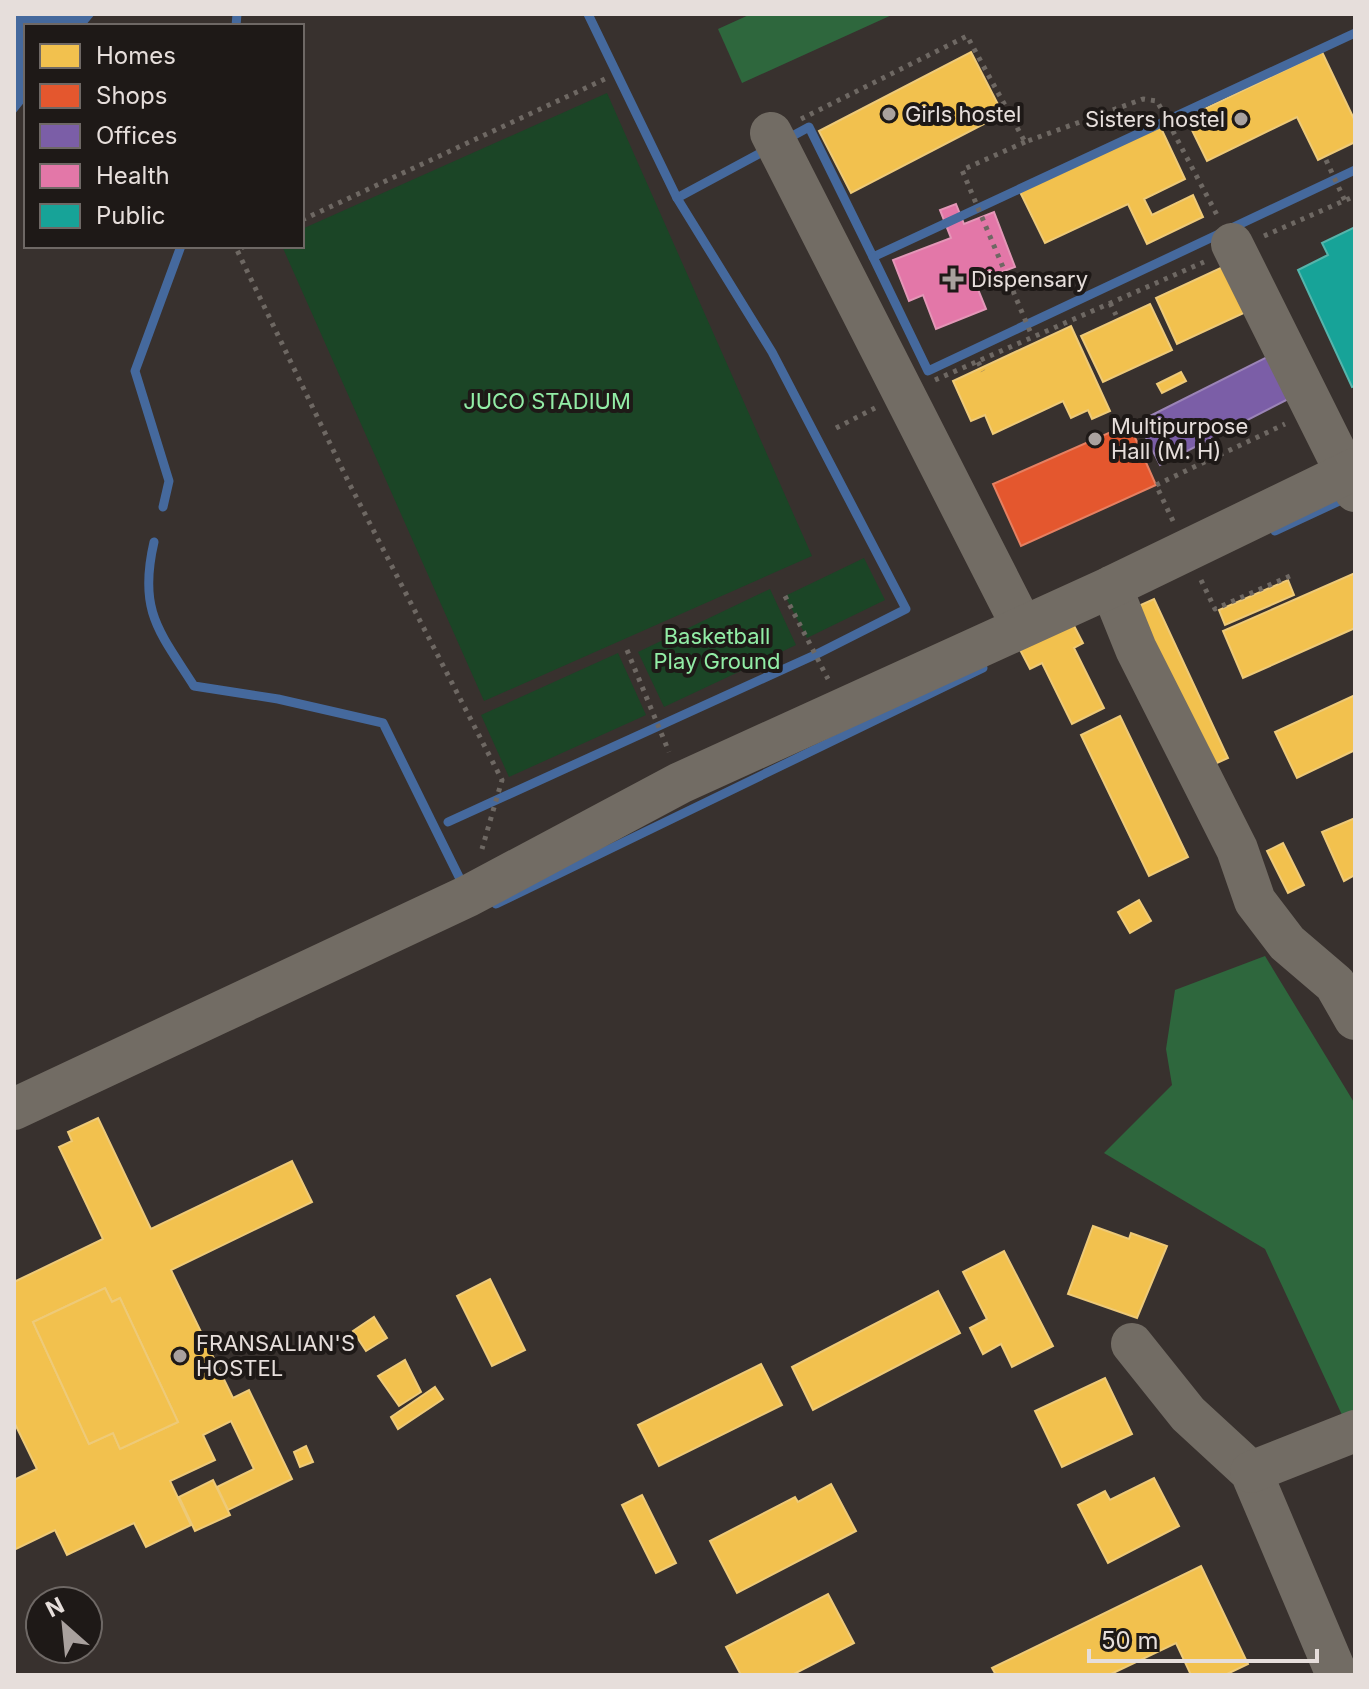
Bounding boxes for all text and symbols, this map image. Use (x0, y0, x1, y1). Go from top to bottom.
legend (24, 24, 304, 248)
text: Homes (96, 41, 176, 70)
text: Shops (96, 81, 167, 110)
place label: Girls hostel (905, 101, 1021, 127)
marker: Girls hostel (880, 105, 898, 123)
place label: Sisters hostel (1085, 106, 1225, 132)
marker: Sisters hostel (1232, 110, 1250, 128)
text: Offices (96, 121, 177, 150)
text: Health (96, 161, 170, 190)
text: Public (96, 201, 166, 230)
place label: Dispensary (971, 266, 1088, 292)
marker: Dispensary (942, 268, 964, 290)
park label: JUCO STADIUM (463, 388, 631, 414)
place label: Multipurpose Hall (M. H) (1111, 413, 1248, 464)
marker: Multipurpose Hall (M. H) (1086, 430, 1104, 448)
park label: Basketball Play Ground (654, 623, 780, 674)
place label: FRANSALIAN'S HOSTEL (196, 1330, 355, 1381)
marker: FRANSALIAN'S HOSTEL (171, 1347, 189, 1365)
north arrow (24, 1585, 104, 1665)
text: N (42, 1592, 68, 1623)
scale bar (1089, 1613, 1317, 1663)
text: 50 m (1101, 1626, 1159, 1655)

